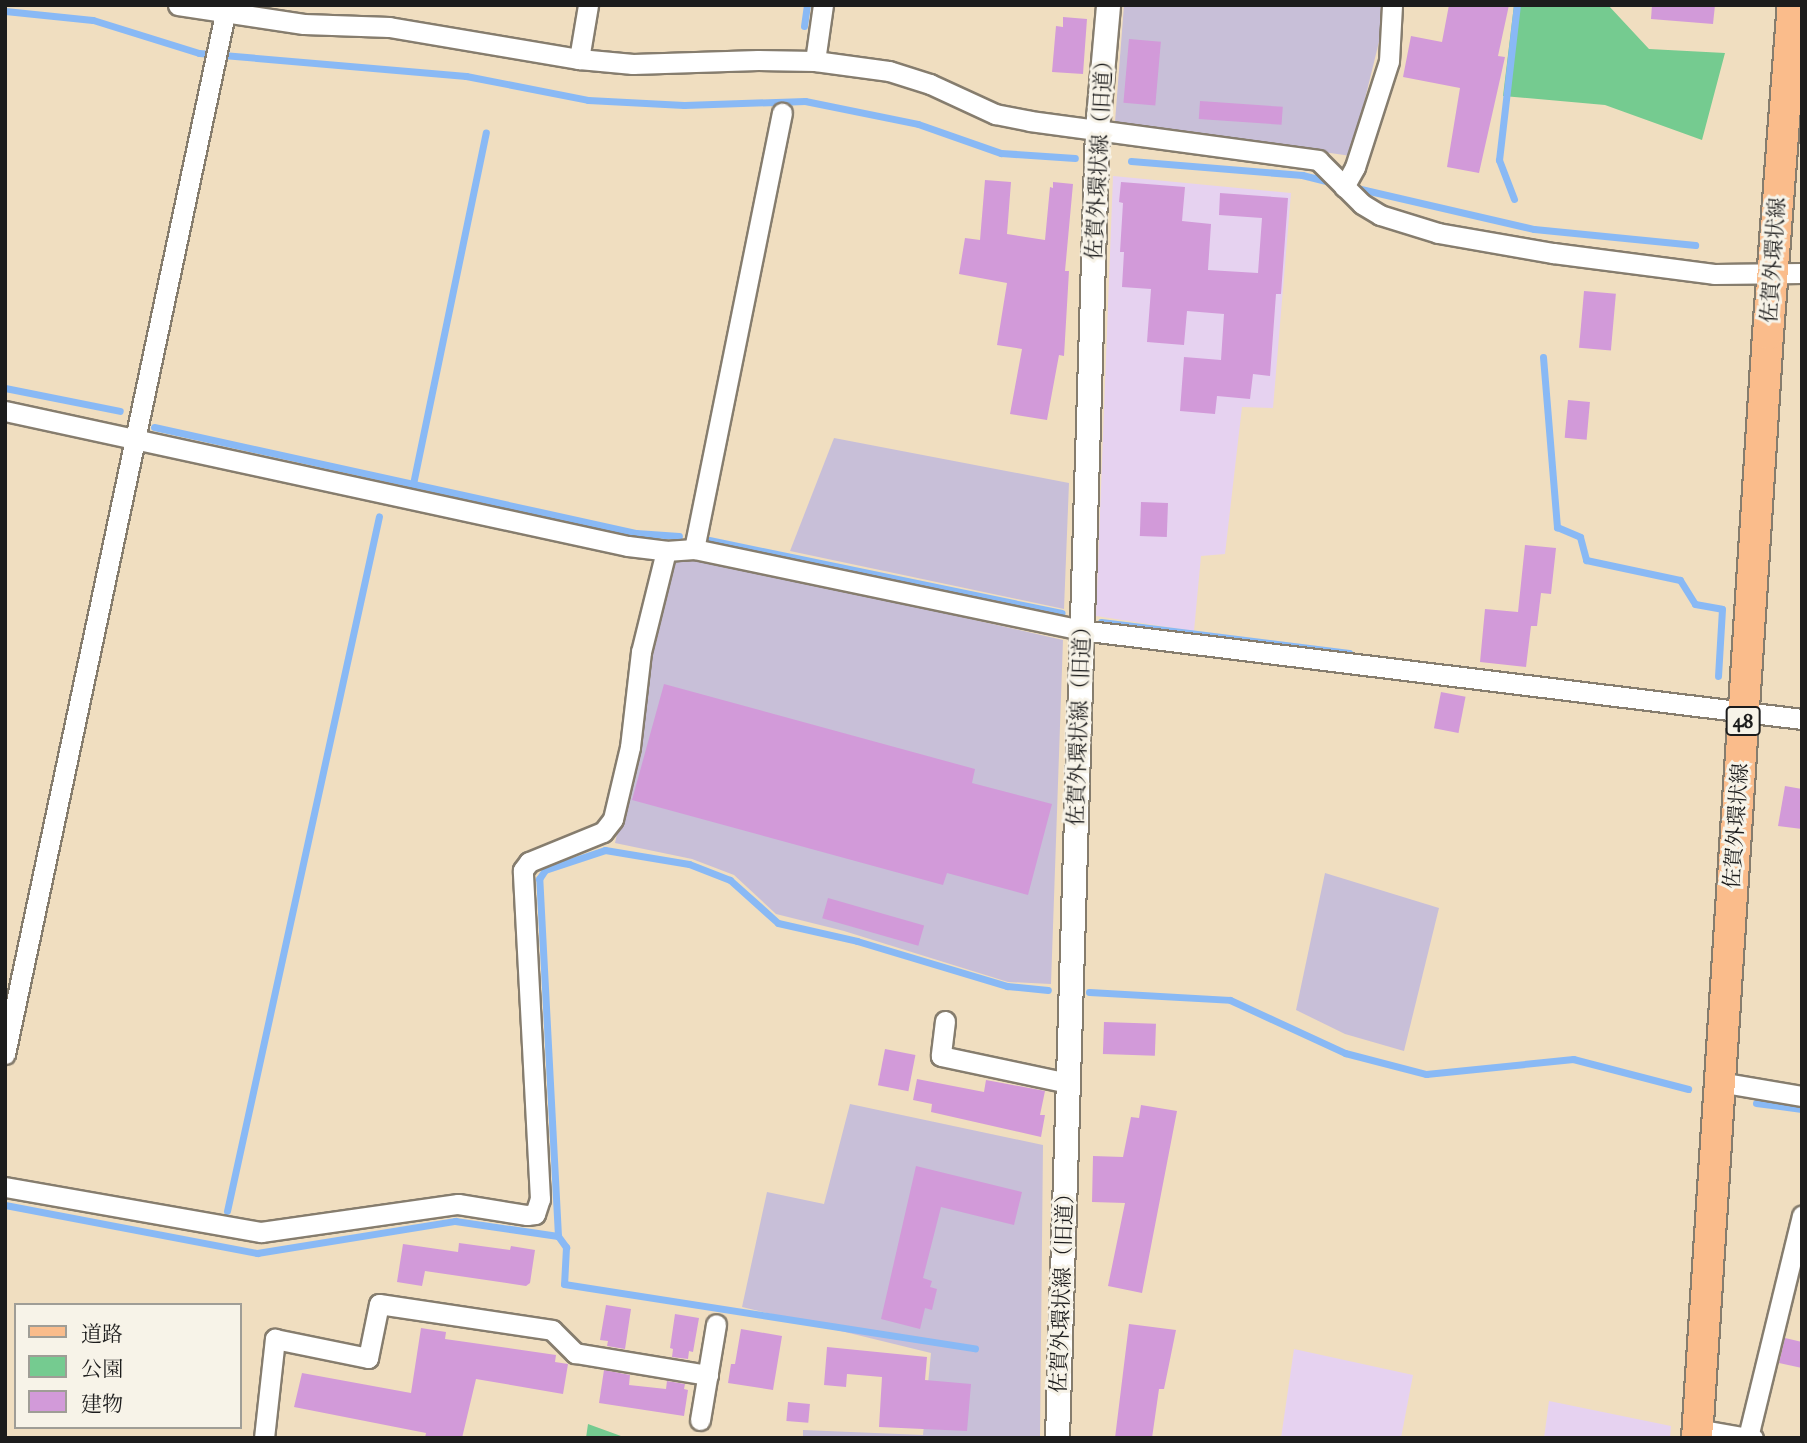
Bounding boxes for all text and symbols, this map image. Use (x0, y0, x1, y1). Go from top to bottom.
street label: 佐賀外環状線（旧道） (1081, 49, 1117, 261)
street label: 佐賀外環状線 (1756, 196, 1790, 324)
street label: 佐賀外環状線（旧道） (1063, 616, 1095, 826)
road number: 48 (1726, 706, 1760, 736)
street label: 佐賀外環状線 (1719, 762, 1753, 890)
street label: 佐賀外環状線（旧道） (1046, 1183, 1078, 1393)
legend (14, 1303, 242, 1429)
text: 道路 (81, 1321, 123, 1347)
text: 公園 (81, 1356, 123, 1382)
text: 建物 (81, 1391, 123, 1417)

